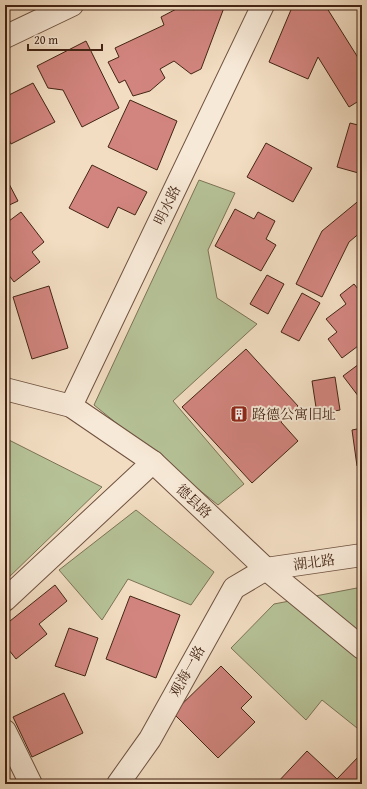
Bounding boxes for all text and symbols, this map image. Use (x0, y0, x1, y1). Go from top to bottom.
scale bar (28, 26, 102, 52)
text: 20 m (34, 31, 58, 48)
street label: 明水路 (149, 182, 185, 228)
building icon: 路德公寓旧址 (229, 404, 249, 424)
place label: 路德公寓旧址 (252, 404, 336, 424)
street label: 德县路 (172, 479, 216, 523)
street label: 湖北路 (292, 549, 336, 575)
street label: 观海一路 (165, 642, 209, 700)

